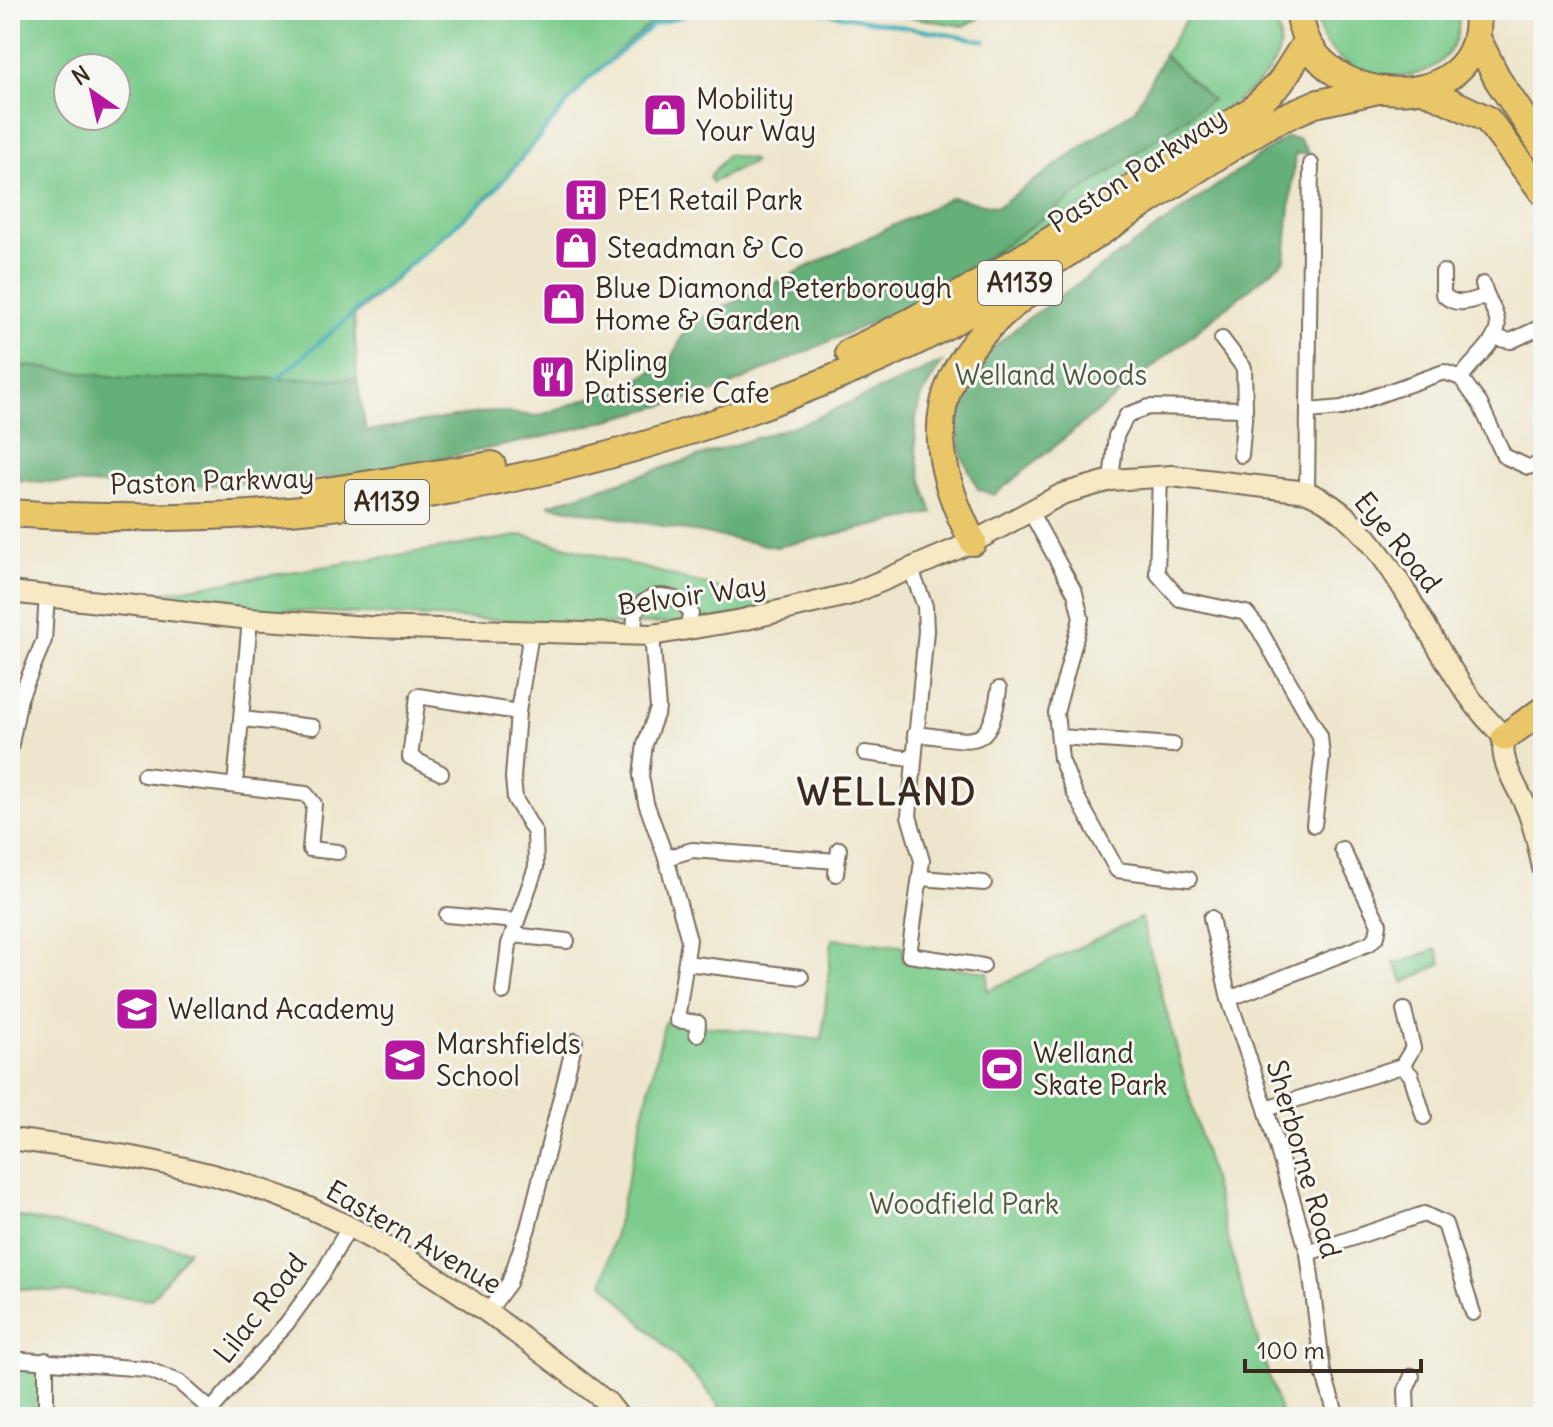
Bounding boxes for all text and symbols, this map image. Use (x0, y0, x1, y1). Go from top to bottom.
north arrow (52, 52, 132, 132)
text: N (67, 60, 95, 91)
place label: Mobility Your Way (696, 81, 816, 149)
shop icon: Mobility Your Way (641, 91, 689, 139)
street label: Paston Parkway (1041, 99, 1233, 241)
building icon: PE1 Retail Park (562, 176, 610, 224)
place label: PE1 Retail Park (617, 182, 803, 218)
shop icon: Steadman & Co (552, 224, 600, 272)
place label: Steadman & Co (607, 230, 804, 266)
road number: A1139 (978, 261, 1062, 305)
place label: Blue Diamond Peterborough Home & Garden (595, 270, 952, 338)
shop icon: Blue Diamond Peterborough Home & Garden (540, 280, 588, 328)
place label: Kipling Patisserie Cafe (584, 343, 770, 411)
restaurant icon: Kipling Patisserie Cafe (529, 353, 577, 401)
park label: Welland Woods (955, 357, 1147, 393)
street label: Paston Parkway (109, 459, 315, 503)
road number: A1139 (345, 480, 429, 524)
street label: Eye Road (1346, 484, 1450, 600)
street label: Belvoir Way (615, 567, 769, 623)
district label: WELLAND (797, 770, 977, 815)
school or university icon: Welland Academy (113, 985, 161, 1033)
place label: Welland Academy (168, 991, 395, 1027)
place label: Marshfields School (436, 1026, 581, 1094)
place label: Welland Skate Park (1033, 1035, 1167, 1103)
school or university icon: Marshfields School (381, 1036, 429, 1084)
sports icon: Welland Skate Park (978, 1045, 1026, 1093)
street label: Sherborne Road (1259, 1056, 1349, 1262)
street label: Eastern Avenue (320, 1172, 508, 1302)
park label: Woodfield Park (869, 1186, 1059, 1222)
street label: Lilac Road (206, 1246, 314, 1370)
scale bar (1245, 1323, 1421, 1373)
text: 100 m (1257, 1335, 1325, 1365)

